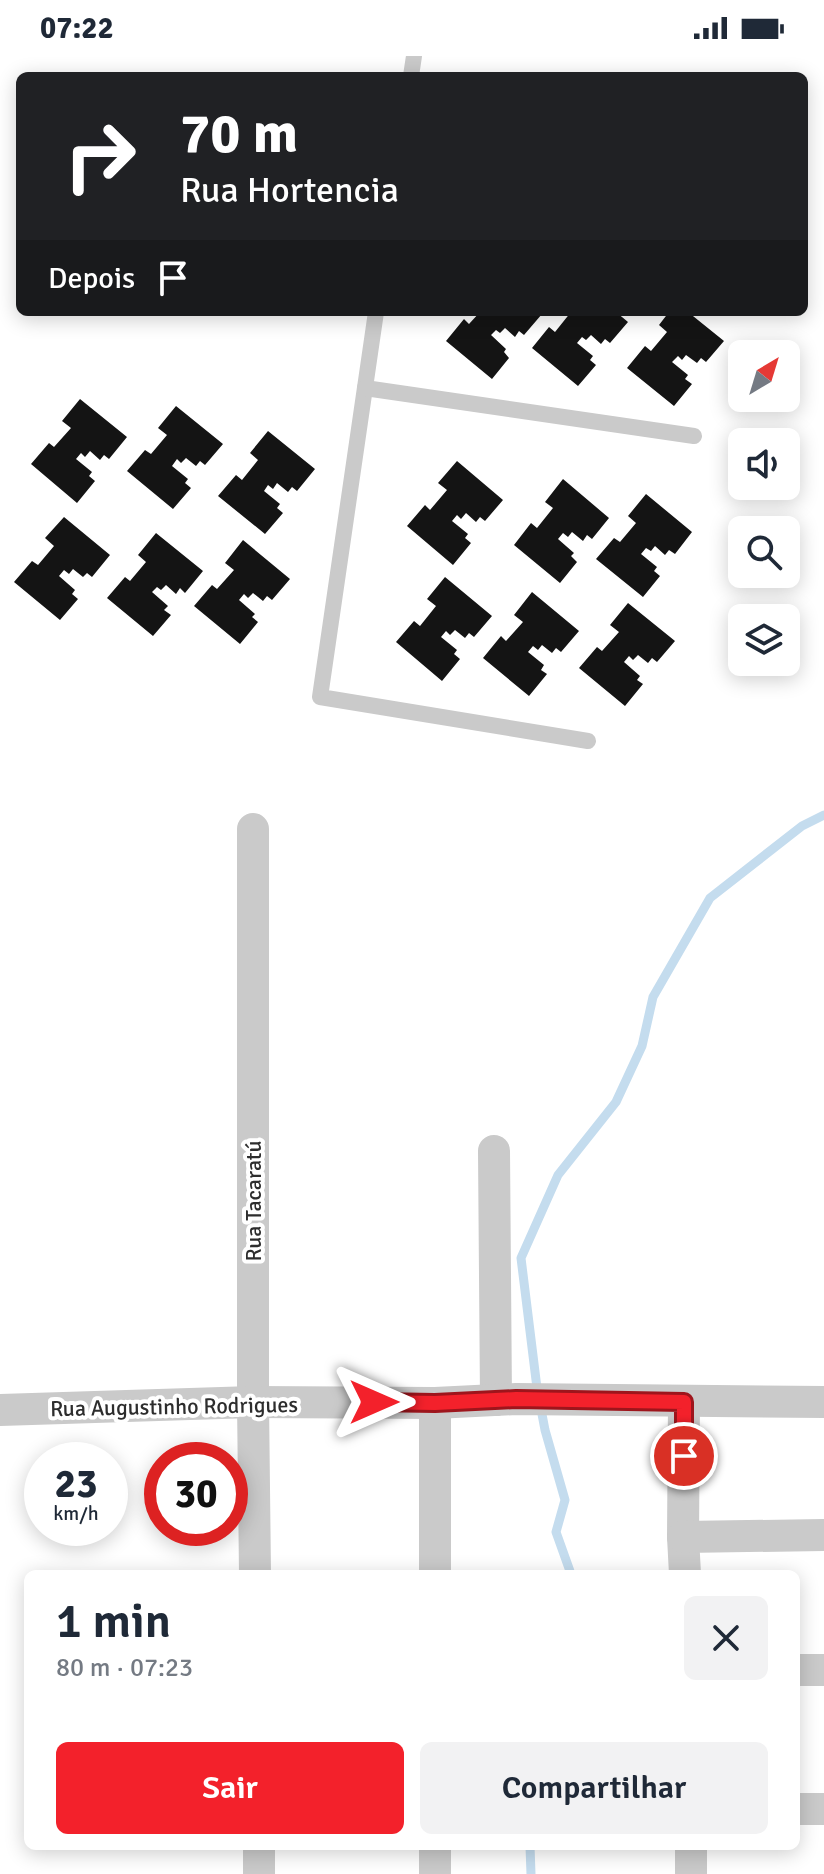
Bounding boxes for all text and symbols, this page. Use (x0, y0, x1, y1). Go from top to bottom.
text: 07:22 (40, 10, 114, 47)
text: 70 m (180, 99, 298, 168)
icon: right (48, 104, 152, 208)
text: Rua Hortencia (180, 168, 399, 213)
icon: arrive (151, 256, 195, 300)
text: Depois (48, 260, 135, 297)
north arrow (728, 340, 800, 412)
map controls (728, 340, 800, 676)
button: sound (728, 428, 800, 500)
button: search (728, 516, 800, 588)
button: layers (728, 604, 800, 676)
street label: Rua Tacaratú (240, 1140, 267, 1262)
position arrow (332, 1360, 416, 1444)
street label: Rua Augustinho Rodrigues (50, 1391, 298, 1422)
pin (650, 1422, 718, 1490)
icon: arrive (662, 1434, 706, 1478)
speed limit sign: 30 (144, 1442, 248, 1546)
text: 23 (54, 1459, 98, 1509)
text: km/h (53, 1501, 99, 1526)
text: 1 min (56, 1592, 171, 1651)
button: close (684, 1596, 768, 1680)
text: 80 m · 07:23 (56, 1652, 193, 1684)
button: Sair (56, 1742, 404, 1834)
button: Compartilhar (420, 1742, 768, 1834)

